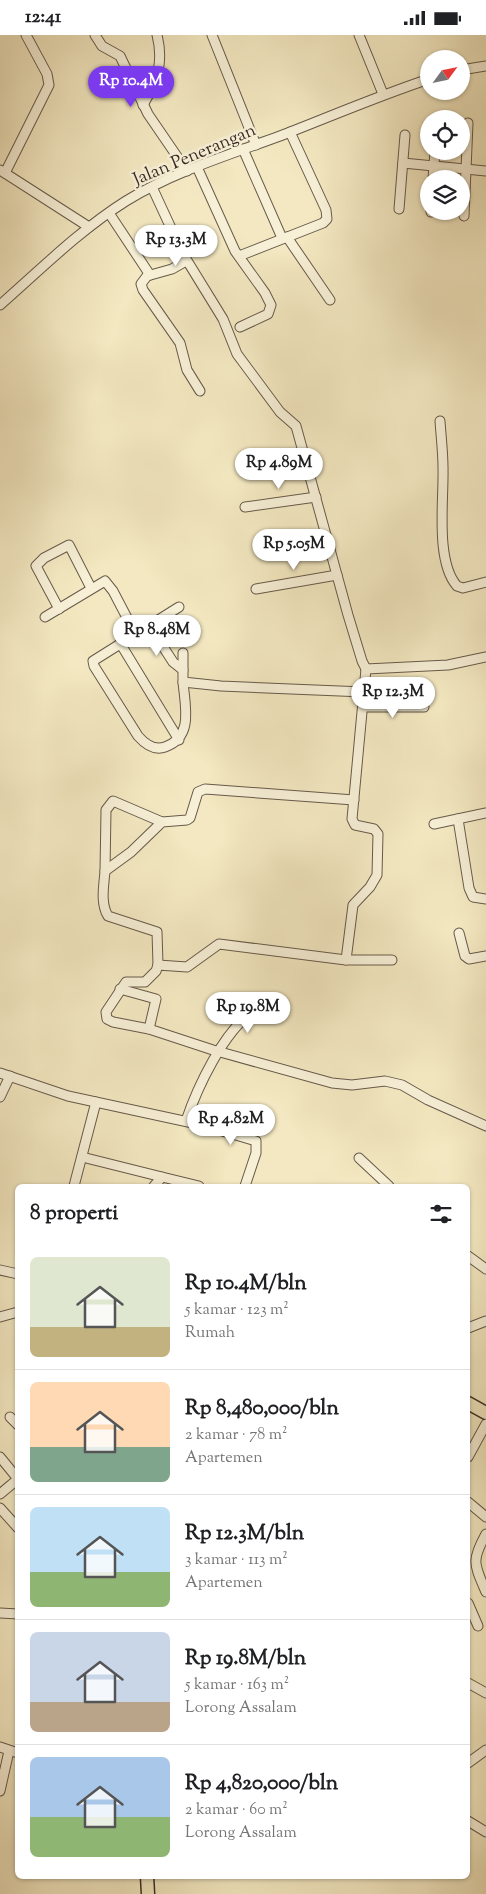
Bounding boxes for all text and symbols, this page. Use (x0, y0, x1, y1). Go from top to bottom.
text: 12:41 (25, 4, 61, 31)
north arrow (420, 50, 470, 100)
map controls (420, 50, 470, 220)
pin: Rp 10.4M (79, 65, 183, 108)
text: Rp 10.4M (99, 70, 163, 93)
button: locate (420, 110, 470, 160)
street label: Jalan Penerangan (128, 118, 261, 194)
button: layers (420, 170, 470, 220)
pin: Rp 13.3M (124, 225, 228, 267)
text: Rp 13.3M (146, 229, 206, 252)
pin: Rp 4.89M (227, 447, 331, 490)
text: Rp 4.89M (246, 452, 312, 475)
pin: Rp 5.05M (242, 529, 346, 571)
text: Rp 5.05M (263, 533, 325, 556)
pin: Rp 8.48M (105, 615, 209, 657)
text: Rp 8.48M (124, 619, 190, 642)
pin: Rp 12.3M (341, 677, 445, 719)
text: Rp 12.3M (362, 681, 424, 704)
pin: Rp 19.8M (196, 991, 300, 1034)
text: Rp 19.8M (216, 996, 280, 1019)
pin: Rp 4.82M (179, 1103, 283, 1146)
text: Rp 4.82M (198, 1108, 264, 1131)
text: 8 properti (30, 1199, 118, 1229)
icon: filters (427, 1200, 455, 1228)
text: Rp 10.4M/bln (185, 1269, 307, 1299)
icon: home (70, 1277, 130, 1337)
text: 5 kamar · 123 m² (185, 1299, 289, 1322)
text: Rumah (185, 1322, 235, 1345)
text: Rp 8,480,000/bln (185, 1394, 339, 1424)
icon: home (70, 1402, 130, 1462)
text: 2 kamar · 78 m² (185, 1424, 287, 1447)
text: Apartemen (185, 1447, 263, 1470)
text: Rp 12.3M/bln (185, 1519, 304, 1549)
icon: home (70, 1527, 130, 1587)
text: 3 kamar · 113 m² (185, 1549, 288, 1572)
text: Apartemen (185, 1572, 263, 1595)
text: Rp 19.8M/bln (185, 1644, 306, 1674)
icon: home (70, 1652, 130, 1712)
text: 5 kamar · 163 m² (185, 1674, 289, 1697)
text: Lorong Assalam (185, 1697, 297, 1720)
text: Rp 4,820,000/bln (185, 1769, 338, 1799)
icon: home (70, 1777, 130, 1837)
text: 2 kamar · 60 m² (185, 1799, 288, 1822)
text: Lorong Assalam (185, 1822, 297, 1845)

